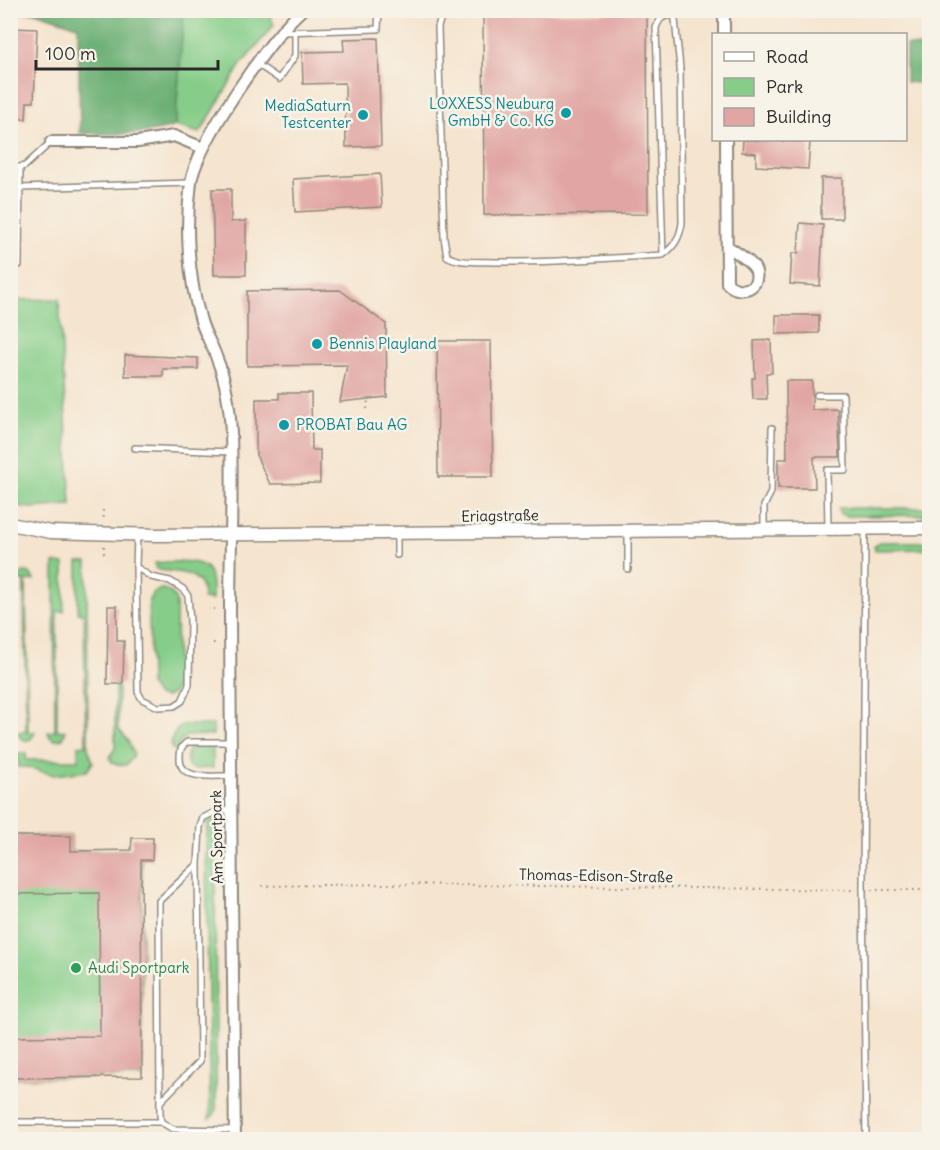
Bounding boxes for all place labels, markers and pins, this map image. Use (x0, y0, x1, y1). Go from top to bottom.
place label: LOXXESS Neuburg GmbH & Co. KG (429, 94, 554, 130)
place label: MediaSaturn Testcenter (265, 96, 351, 132)
marker: LOXXESS Neuburg GmbH & Co. KG (559, 106, 573, 120)
marker: MediaSaturn Testcenter (356, 108, 370, 122)
place label: Bennis Playland (329, 334, 437, 353)
marker: Bennis Playland (310, 337, 324, 351)
place label: PROBAT Bau AG (296, 415, 408, 434)
marker: PROBAT Bau AG (277, 418, 291, 432)
place label: Audi Sportpark (88, 958, 190, 977)
marker: Audi Sportpark (69, 961, 83, 975)

